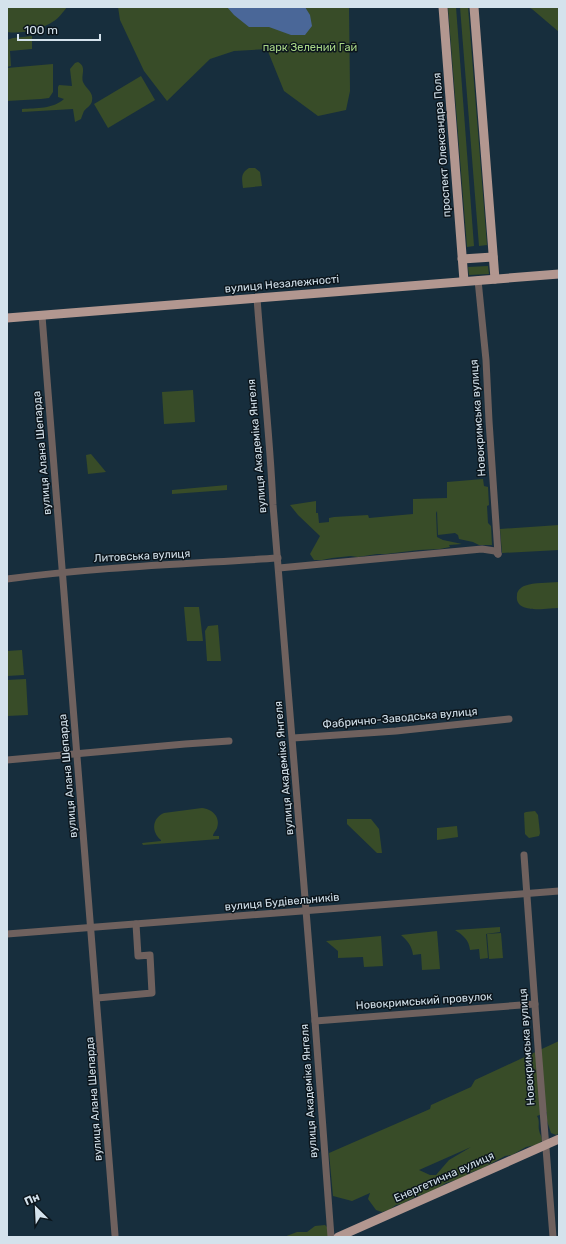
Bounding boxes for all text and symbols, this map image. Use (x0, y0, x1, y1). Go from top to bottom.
scale bar (18, 16, 100, 42)
text: 100 m (24, 23, 58, 37)
park label: парк Зелений Гай (263, 41, 357, 54)
street label: проспект Олександра Поля (430, 72, 454, 218)
street label: вулиця Незалежності (224, 273, 340, 295)
street label: Новокримська вулиця (467, 359, 489, 477)
street label: вулиця Академіка Янгеля (245, 378, 269, 514)
street label: вулиця Алана Шепарда (30, 391, 54, 515)
street label: Литовська вулиця (93, 547, 191, 565)
street label: вулиця Академіка Янгеля (272, 700, 296, 836)
street label: Фабрично-Заводська вулиця (322, 705, 478, 731)
street label: вулиця Алана Шепарда (56, 714, 80, 838)
street label: вулиця Будівельників (224, 891, 340, 913)
street label: Новокримська вулиця (516, 988, 538, 1106)
street label: Новокримський провулок (355, 990, 493, 1012)
street label: вулиця Академіка Янгеля (298, 1023, 320, 1159)
street label: вулиця Алана Шепарда (83, 1037, 105, 1161)
street label: Енергетична вулиця (392, 1149, 496, 1205)
north arrow (16, 1188, 56, 1228)
text: Пн (23, 1190, 42, 1208)

